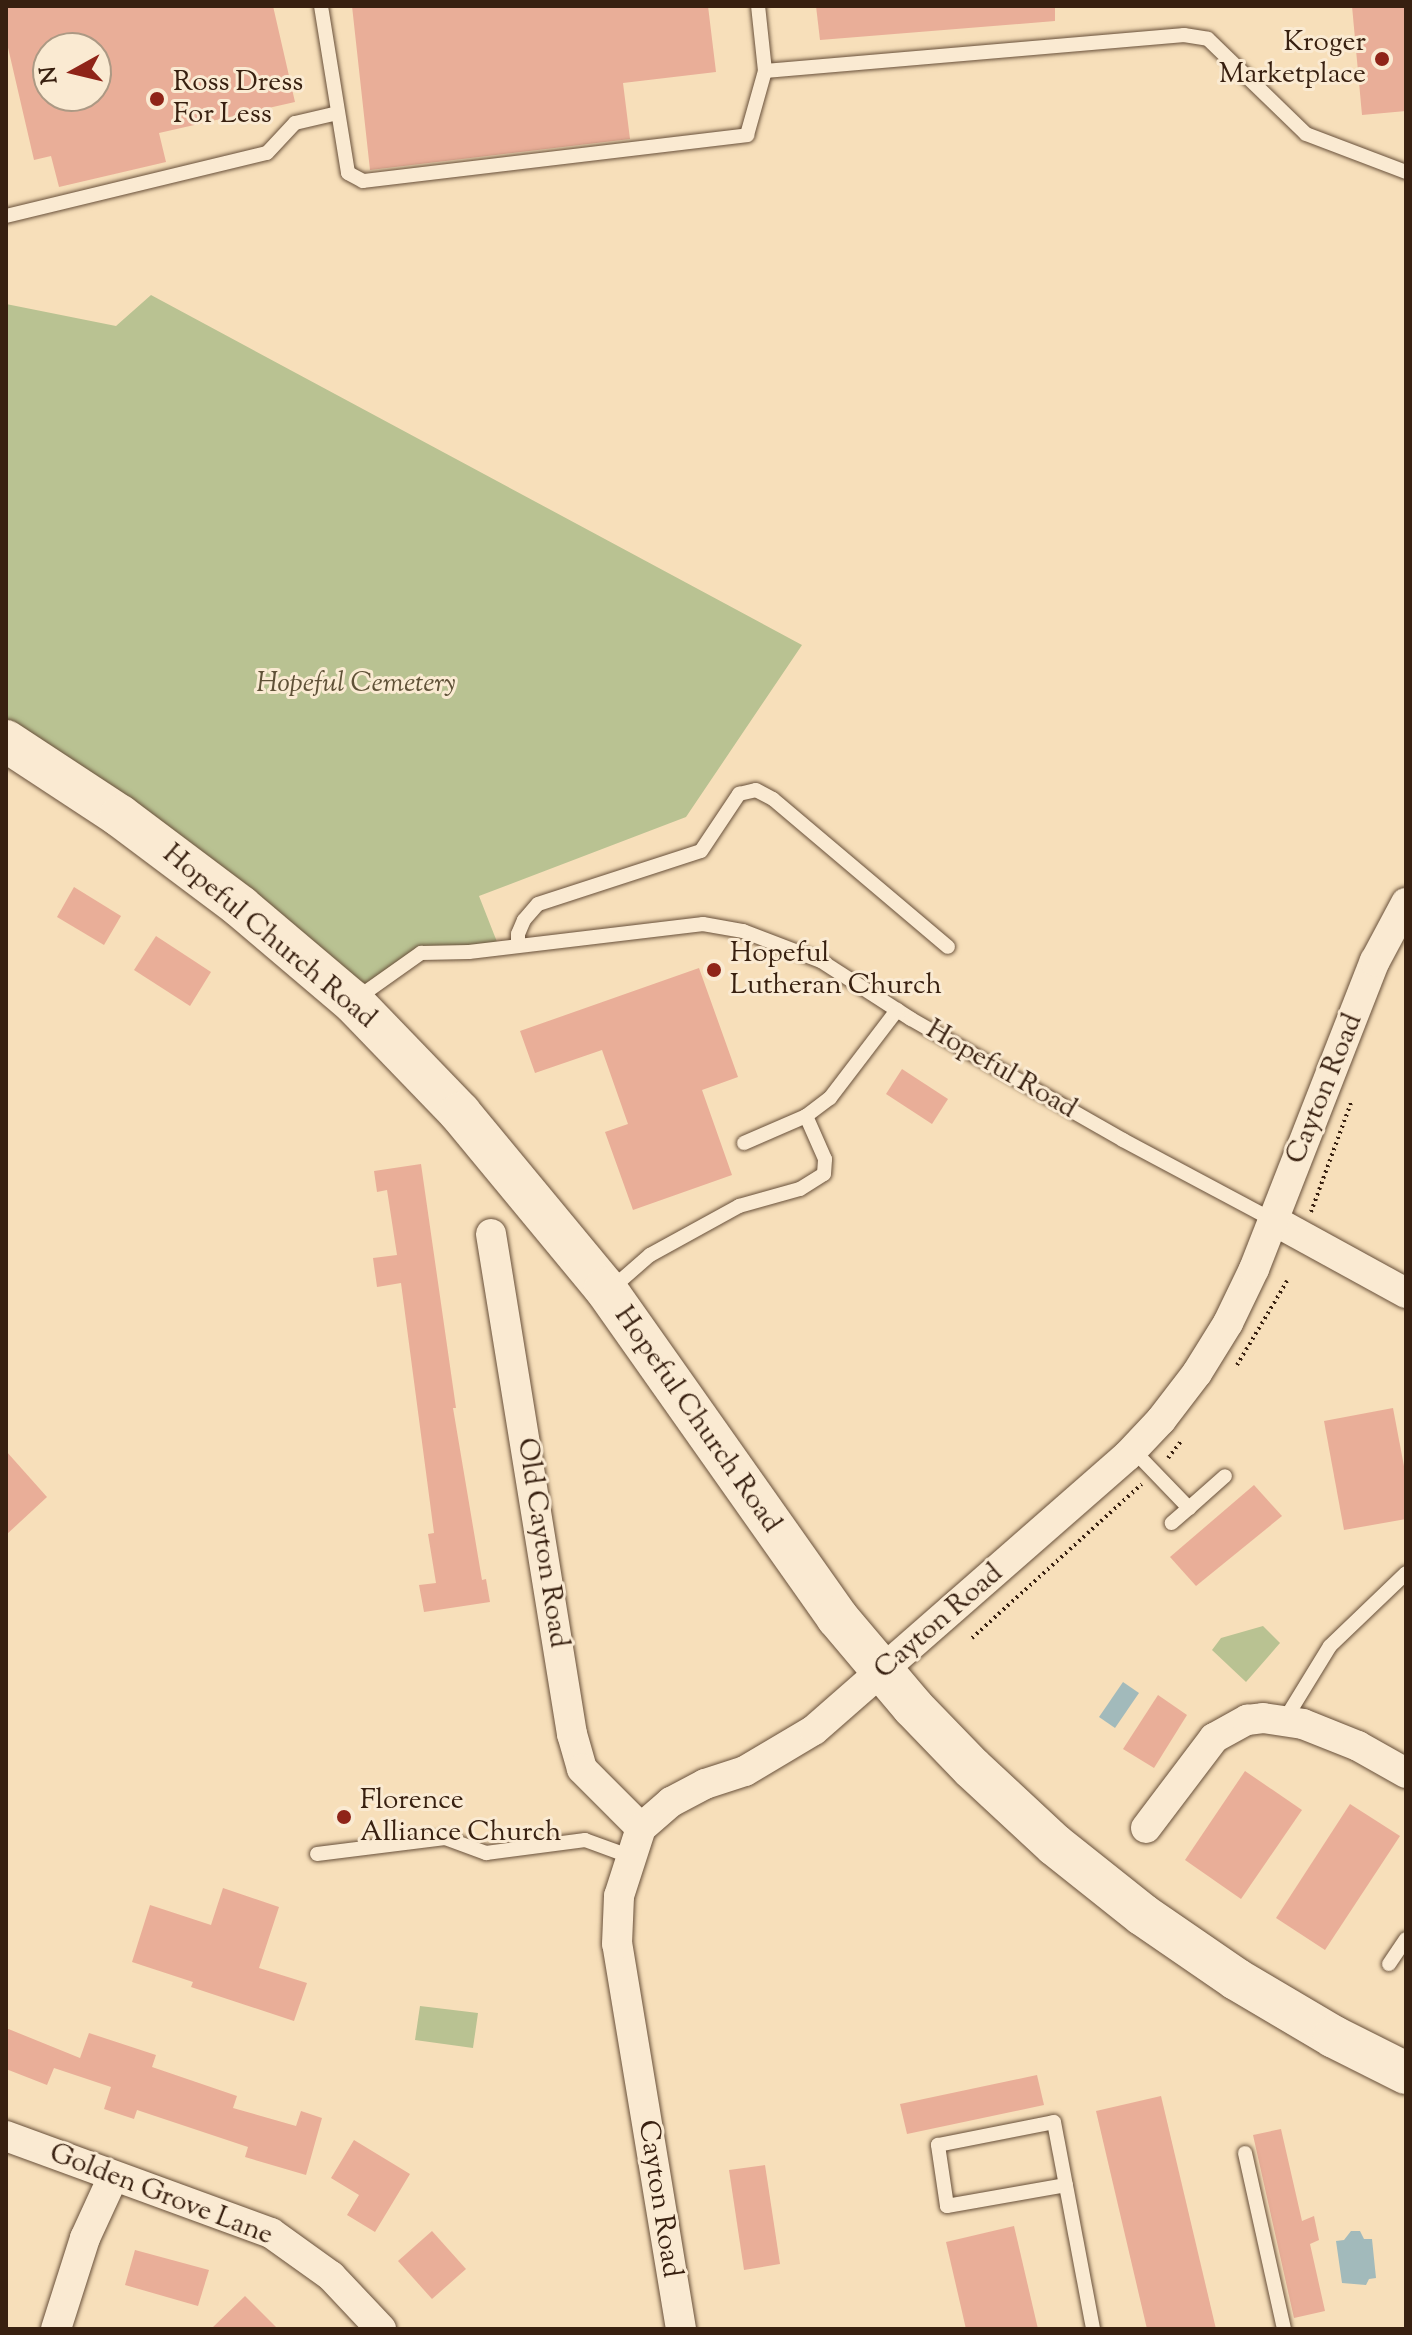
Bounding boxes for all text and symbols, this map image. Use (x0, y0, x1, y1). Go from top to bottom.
place label: Kroger Marketplace (1219, 26, 1366, 92)
north arrow (32, 32, 112, 112)
marker: Kroger Marketplace (1373, 50, 1391, 68)
text: N (33, 64, 67, 86)
place label: Ross Dress For Less (173, 66, 303, 132)
marker: Ross Dress For Less (148, 90, 166, 108)
park label: Hopeful Cemetery (256, 667, 456, 701)
street label: Hopeful Church Road (155, 838, 383, 1036)
place label: Hopeful Lutheran Church (730, 937, 942, 1003)
marker: Hopeful Lutheran Church (705, 961, 723, 979)
street label: Cayton Road (1280, 1009, 1370, 1169)
street label: Hopeful Road (920, 1013, 1082, 1127)
street label: Hopeful Church Road (606, 1300, 788, 1540)
street label: Old Cayton Road (509, 1436, 575, 1650)
street label: Cayton Road (868, 1557, 1010, 1687)
place label: Florence Alliance Church (360, 1784, 561, 1850)
marker: Florence Alliance Church (335, 1808, 353, 1826)
street label: Cayton Road (630, 2118, 688, 2280)
street label: Golden Grove Lane (45, 2137, 277, 2253)

